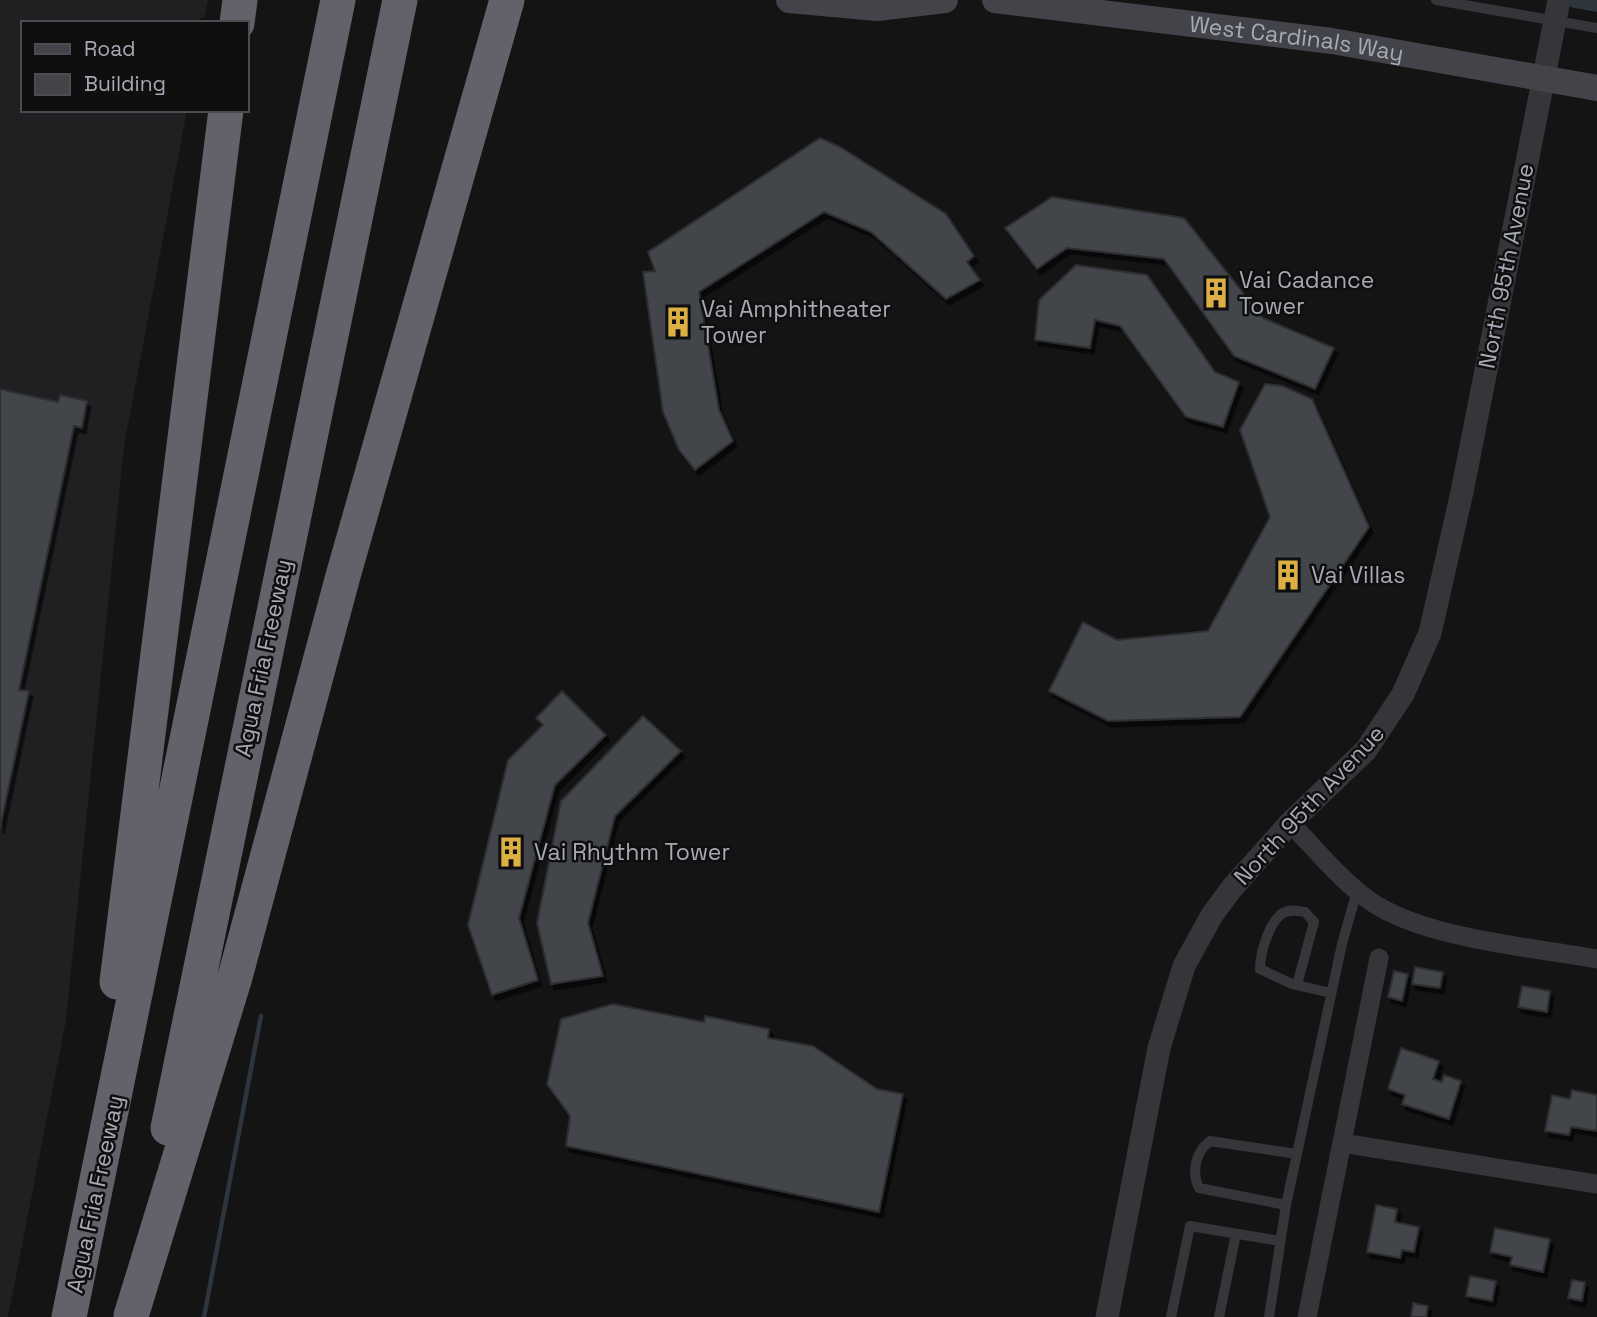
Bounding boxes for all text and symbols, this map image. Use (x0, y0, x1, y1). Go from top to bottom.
street label: West Cardinals Way (1188, 9, 1406, 68)
legend (21, 21, 248, 112)
text: Road (84, 35, 136, 62)
text: Building (84, 70, 166, 97)
street label: North 95th Avenue (1471, 161, 1541, 371)
place label: Vai Cadance Tower (1239, 265, 1374, 321)
building icon: Vai Cadance Tower (1199, 276, 1233, 310)
place label: Vai Amphitheater Tower (701, 294, 891, 350)
building icon: Vai Amphitheater Tower (661, 305, 695, 339)
street label: Agua Fria Freeway (227, 556, 299, 760)
building icon: Vai Villas (1271, 558, 1305, 592)
place label: Vai Villas (1311, 560, 1405, 590)
street label: North 95th Avenue (1227, 719, 1391, 891)
building icon: Vai Rhythm Tower (494, 835, 528, 869)
place label: Vai Rhythm Tower (534, 837, 730, 867)
street label: Agua Fria Freeway (59, 1092, 131, 1296)

